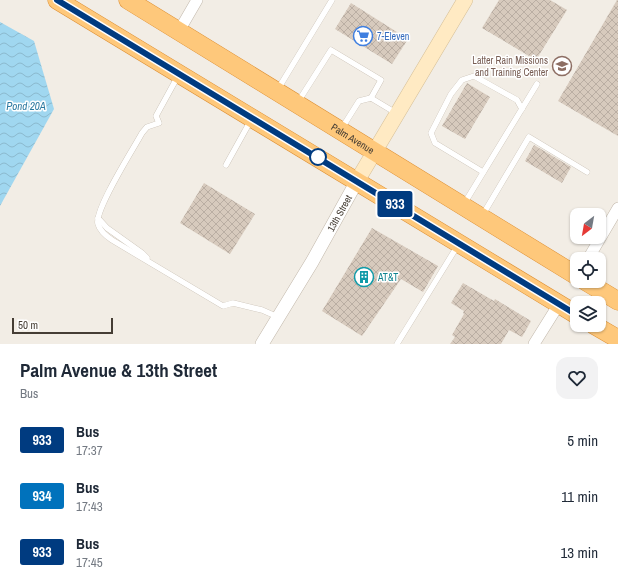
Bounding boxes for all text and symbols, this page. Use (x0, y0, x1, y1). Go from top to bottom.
supermarket icon: 7-Eleven (352, 25, 374, 47)
place label: 7-Eleven (377, 30, 409, 43)
place label: Latter Rain Missions and Training Center (472, 54, 548, 79)
school or university icon: Latter Rain Missions and Training Center (551, 55, 573, 77)
water label: Pond 20A (6, 99, 46, 113)
street label: Palm Avenue (329, 120, 377, 157)
unlabelled marker (309, 148, 327, 166)
line badge: 933 (372, 191, 418, 217)
street label: 13th Street (324, 192, 355, 234)
text: 933 (385, 195, 405, 213)
north arrow (570, 208, 606, 244)
map controls (570, 208, 606, 332)
button: locate (570, 252, 606, 288)
building icon: AT&T (353, 266, 375, 288)
place label: AT&T (377, 271, 398, 284)
button: layers (570, 296, 606, 332)
scale bar (12, 316, 113, 335)
text: 50 m (18, 318, 38, 332)
text: Palm Avenue & 13th Street (20, 357, 217, 383)
button: heart (556, 357, 598, 399)
text: Bus (20, 385, 38, 402)
text: Bus (76, 421, 99, 442)
text: 5 min (567, 430, 598, 451)
text: 933 (32, 431, 52, 449)
text: 17:37 (76, 442, 103, 459)
text: Bus (76, 477, 99, 498)
text: 11 min (561, 486, 598, 507)
text: 934 (32, 487, 52, 505)
text: 17:43 (76, 498, 103, 515)
text: Bus (76, 533, 99, 554)
text: 13 min (560, 542, 598, 563)
text: 933 (32, 543, 52, 561)
text: 17:45 (76, 554, 103, 571)

